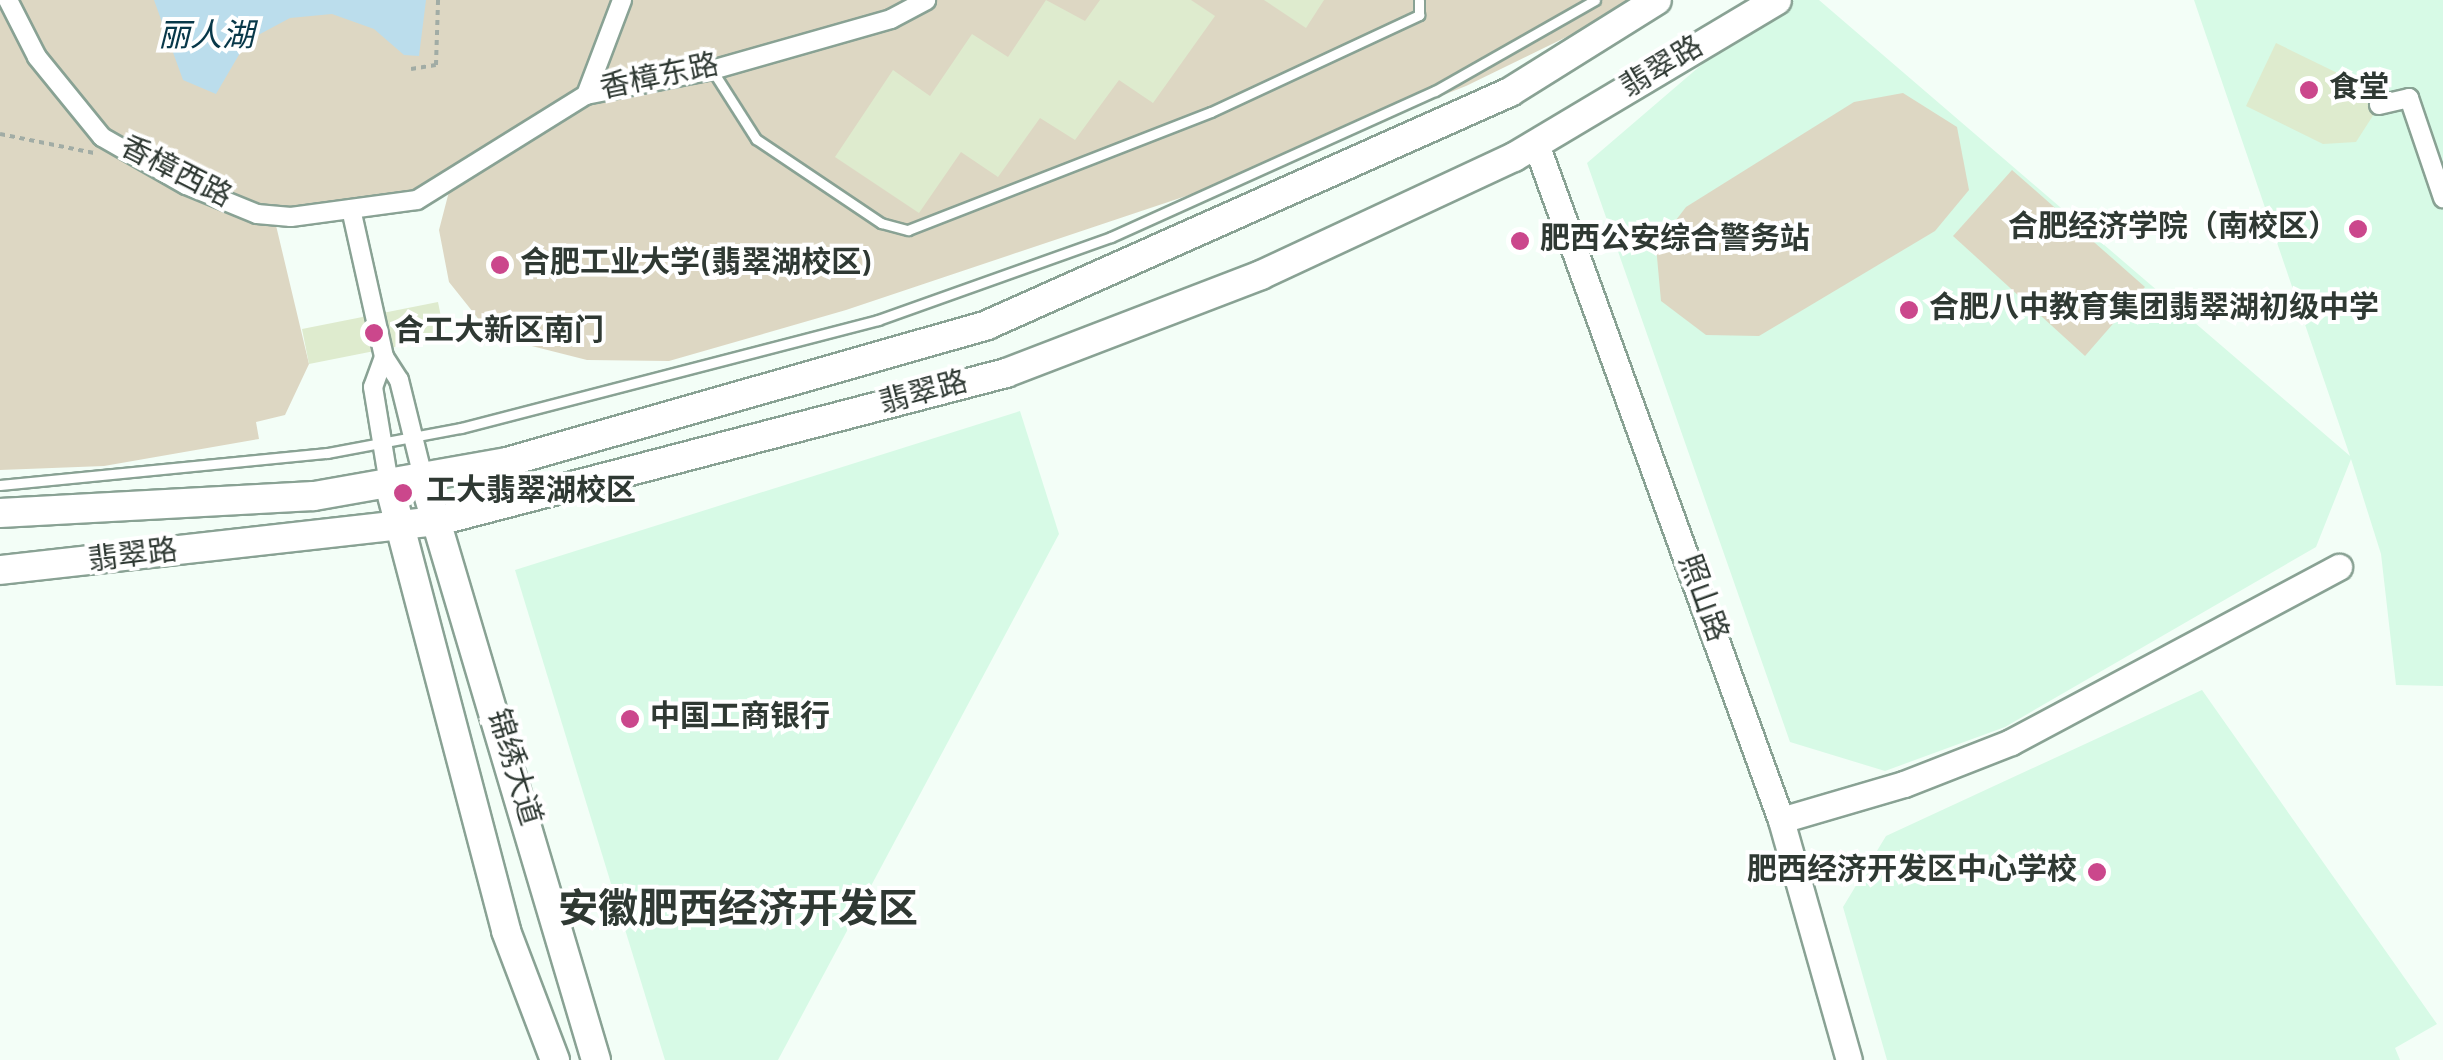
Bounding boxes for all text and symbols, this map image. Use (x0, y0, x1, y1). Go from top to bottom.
water label: 丽人湖 (158, 19, 254, 57)
street label: 翡翠路 (1615, 30, 1711, 108)
street label: 香樟东路 (598, 49, 722, 109)
place label: 食堂 (2329, 72, 2389, 108)
marker: 食堂 (2298, 79, 2320, 101)
street label: 香樟西路 (113, 131, 237, 217)
place label: 合肥经济学院（南校区） (2008, 211, 2338, 247)
marker: 合肥经济学院（南校区） (2347, 218, 2369, 240)
place label: 肥西公安综合警务站 (1540, 223, 1810, 259)
marker: 肥西公安综合警务站 (1509, 230, 1531, 252)
place label: 合肥工业大学(翡翠湖校区) (520, 247, 872, 283)
marker: 合肥工业大学(翡翠湖校区) (489, 254, 511, 276)
place label: 合肥八中教育集团翡翠湖初级中学 (1929, 292, 2379, 328)
marker: 合肥八中教育集团翡翠湖初级中学 (1898, 299, 1920, 321)
place label: 合工大新区南门 (394, 315, 604, 351)
marker: 合工大新区南门 (363, 322, 385, 344)
street label: 翡翠路 (876, 366, 972, 424)
place label: 工大翡翠湖校区 (426, 475, 636, 511)
marker: 工大翡翠湖校区 (390, 480, 416, 506)
street label: 翡翠路 (86, 535, 180, 581)
street label: 照山路 (1669, 551, 1733, 647)
place label: 中国工商银行 (650, 701, 830, 737)
street label: 锦绣大道 (477, 705, 547, 831)
marker: 中国工商银行 (619, 708, 641, 730)
place label: 肥西经济开发区中心学校 (1747, 854, 2077, 890)
marker: 肥西经济开发区中心学校 (2086, 861, 2108, 883)
district label: 安徽肥西经济开发区 (558, 888, 918, 936)

